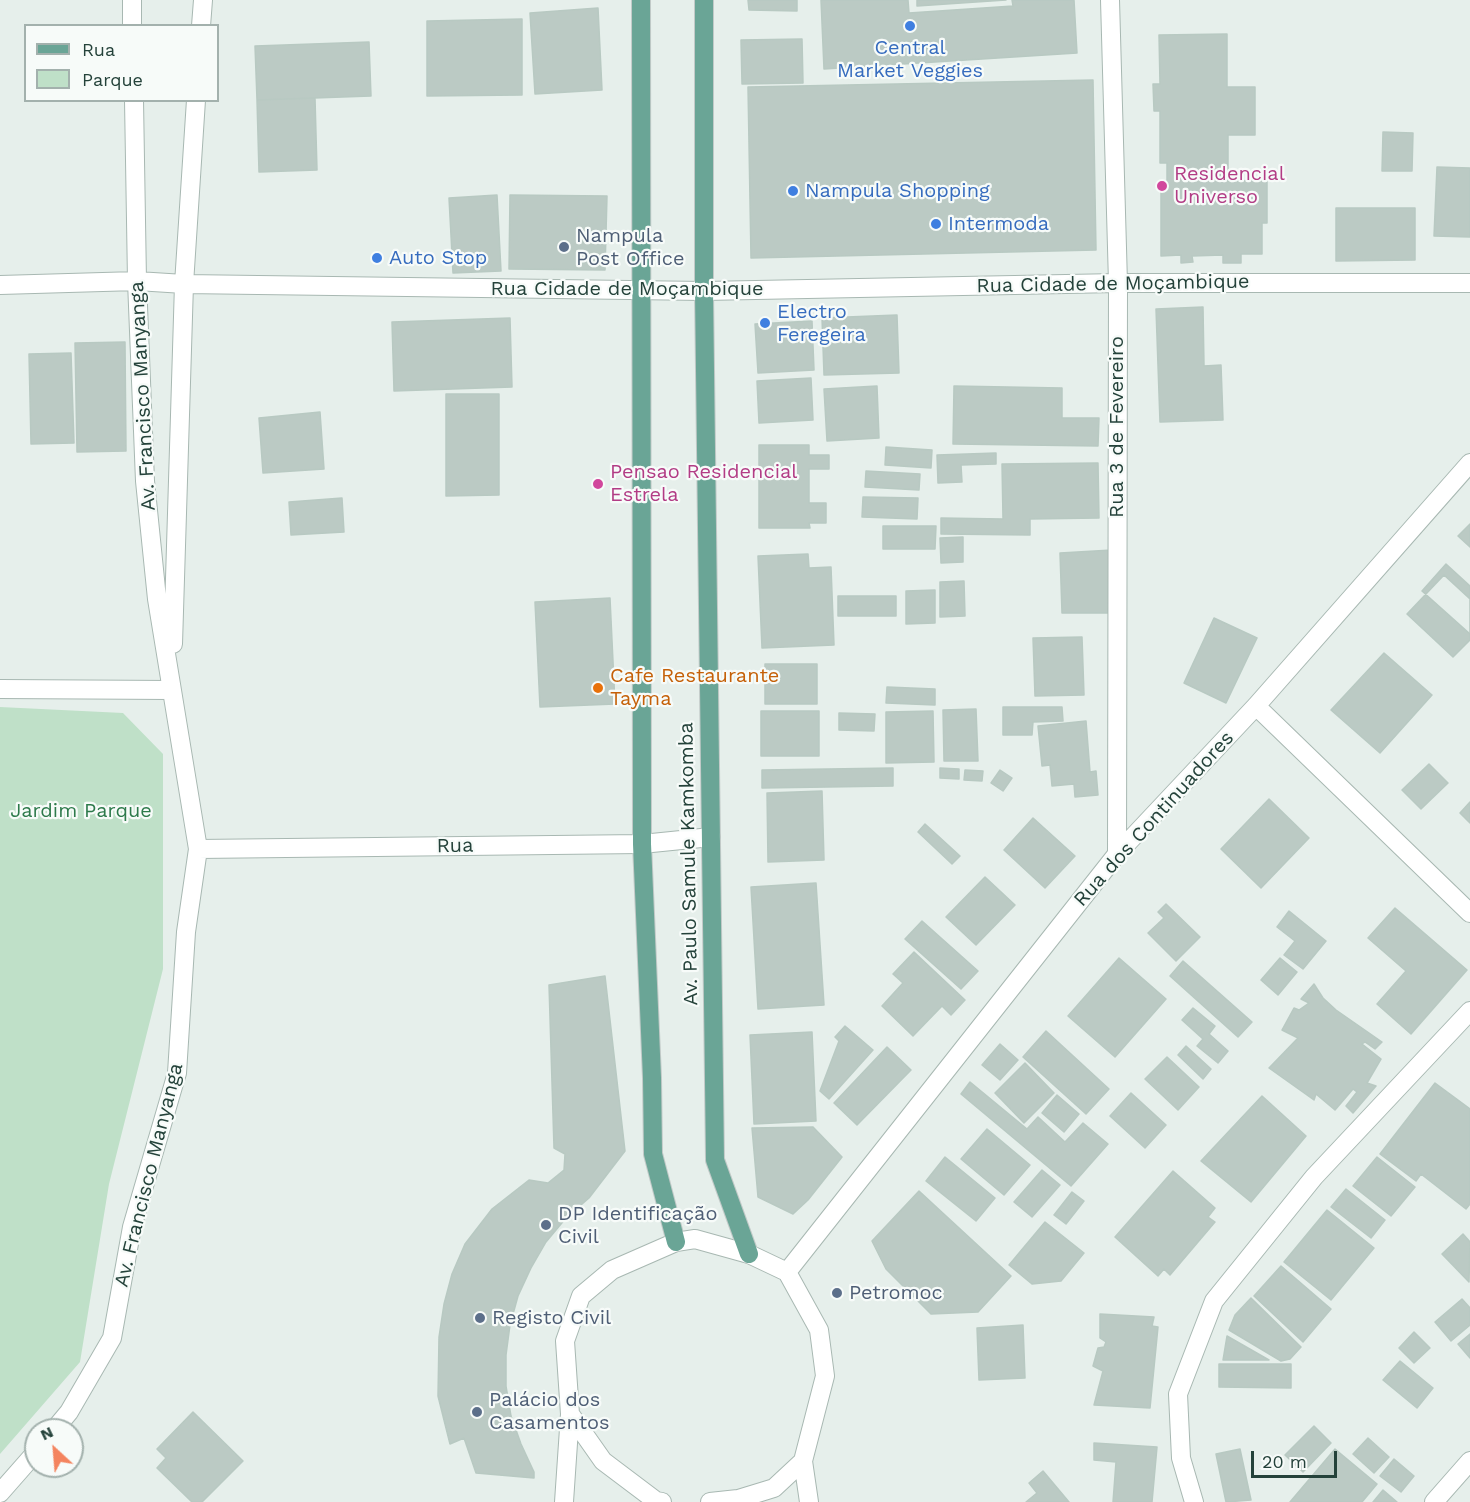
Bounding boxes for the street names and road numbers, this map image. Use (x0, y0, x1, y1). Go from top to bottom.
street label: Rua Cidade de Moçambique (976, 270, 1250, 298)
street label: Rua Cidade de Moçambique (490, 277, 764, 301)
street label: Av. Francisco Manyanga (125, 281, 161, 511)
street label: Rua 3 de Fevereiro (1105, 336, 1129, 518)
street label: Av. Paulo Samule Kamkomba (675, 722, 703, 1006)
street label: Rua dos Continuadores (1069, 726, 1239, 912)
street label: Rua (436, 834, 474, 858)
street label: Av. Francisco Manyanga (110, 1061, 188, 1289)

